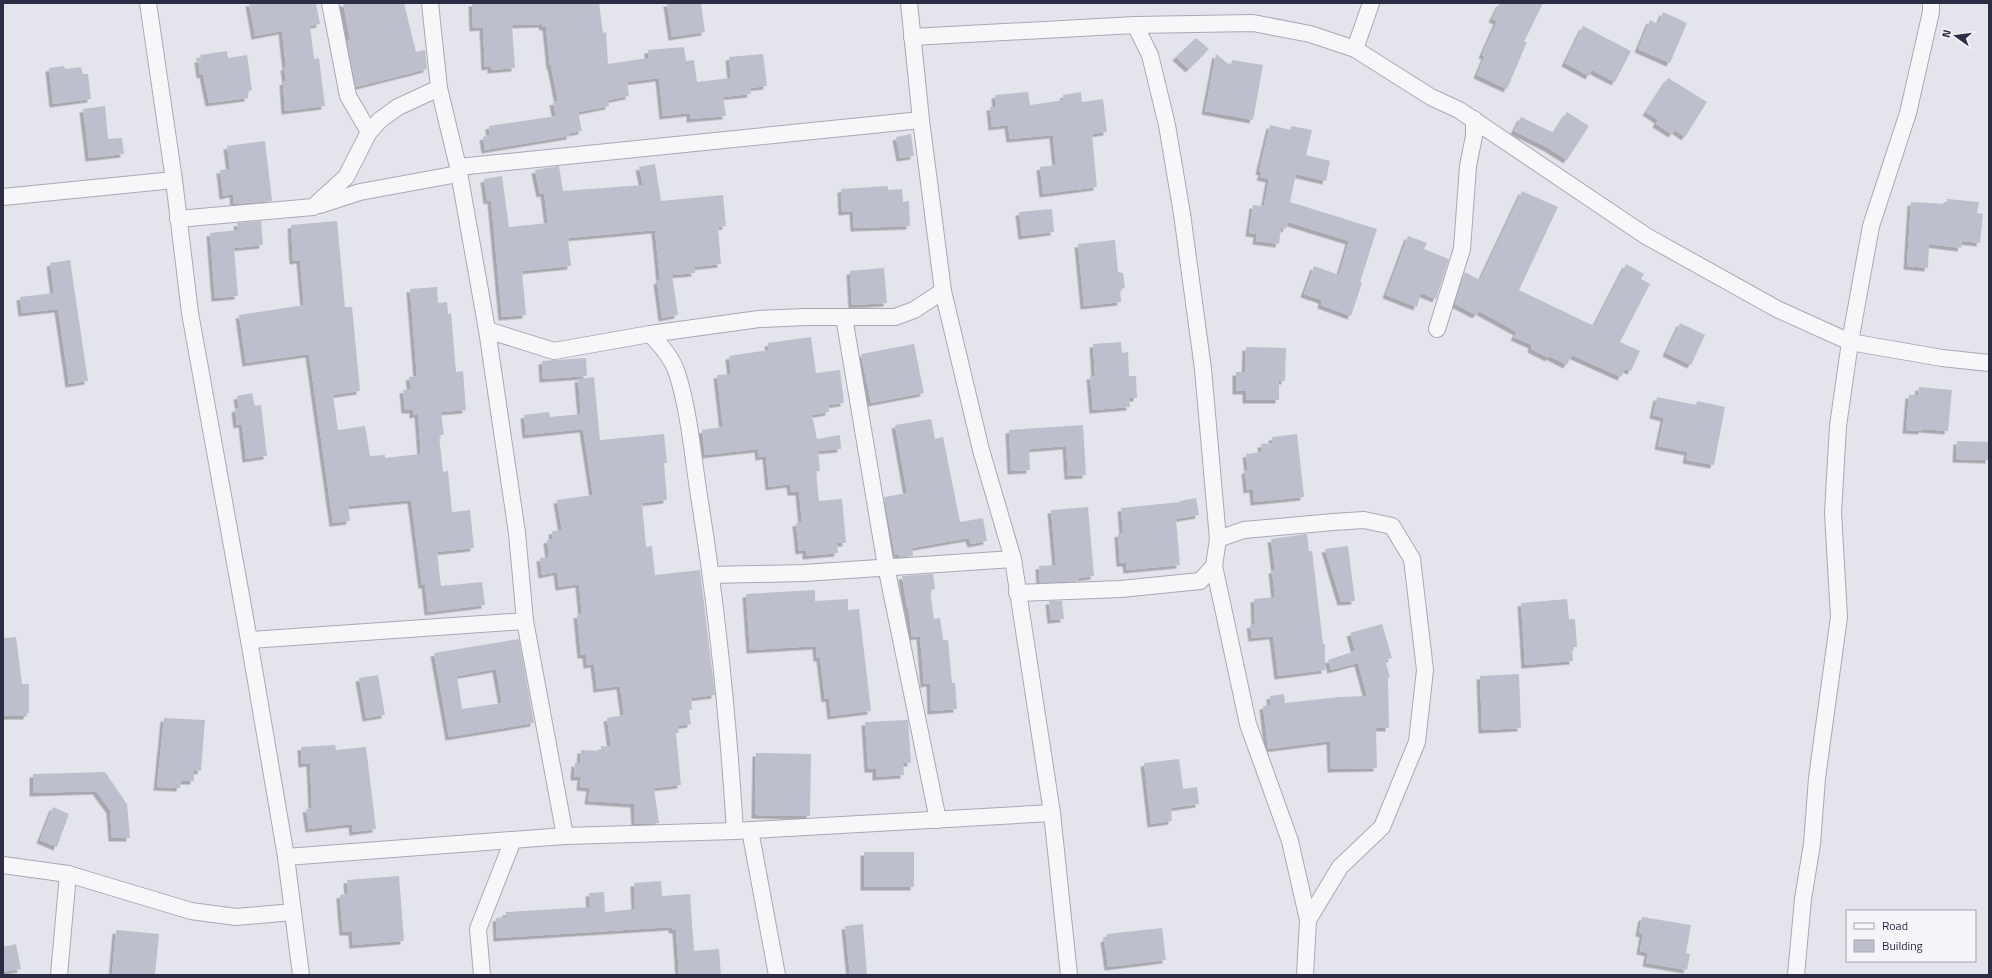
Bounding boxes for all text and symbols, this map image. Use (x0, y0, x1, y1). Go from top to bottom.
north arrow (1936, 16, 1976, 56)
text: N (1938, 28, 1955, 39)
legend (1846, 910, 1976, 962)
text: Road (1882, 916, 1908, 935)
text: Building (1882, 936, 1923, 955)

